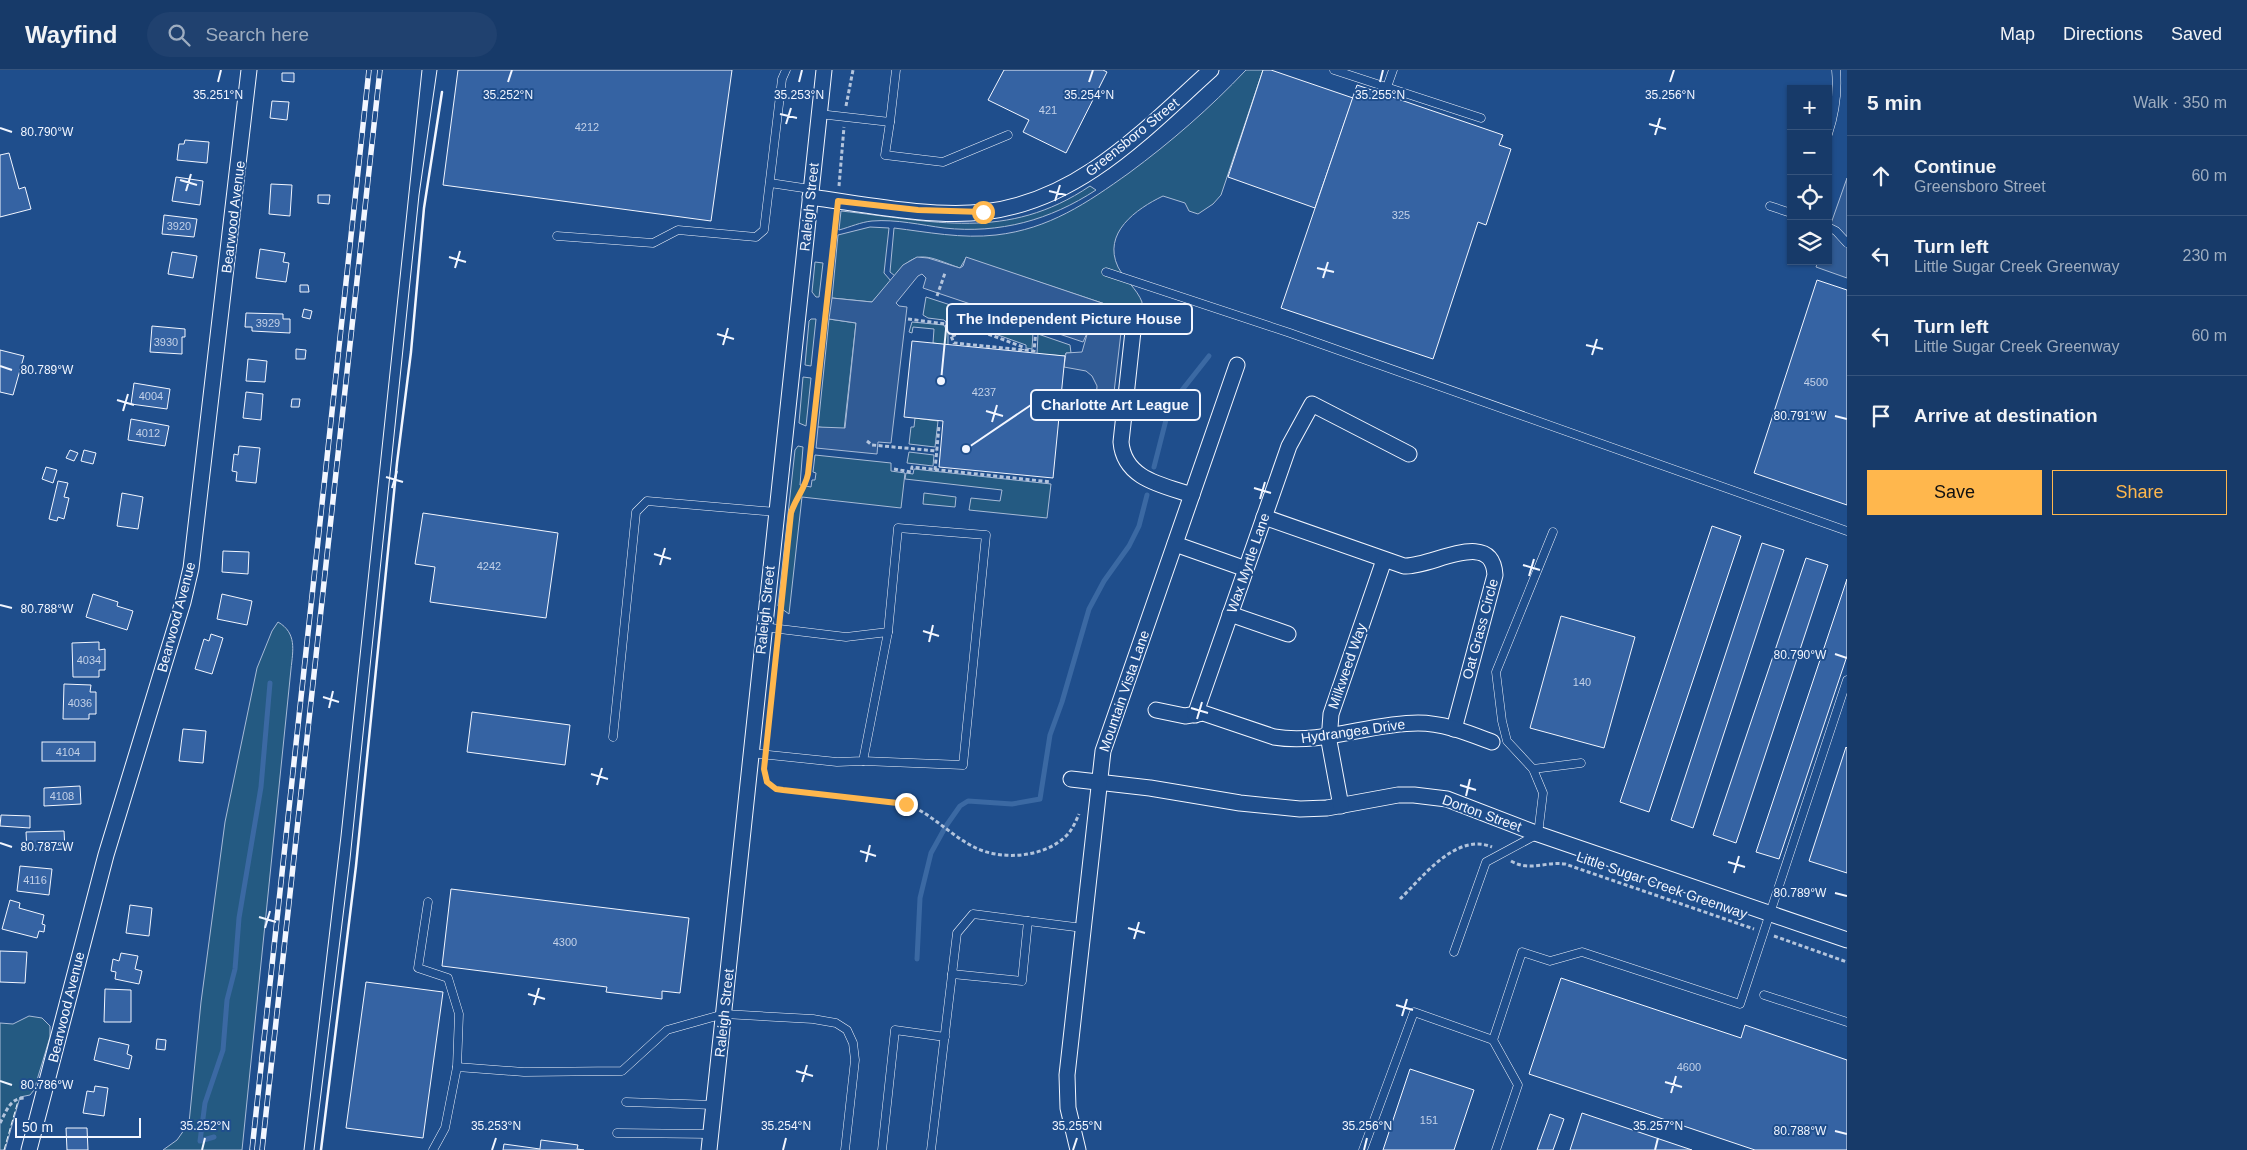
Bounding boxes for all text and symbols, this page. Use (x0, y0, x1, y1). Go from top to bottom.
search box (147, 12, 497, 57)
text: Wayfind (25, 21, 117, 48)
icon: search (165, 21, 193, 49)
text: Search here (205, 24, 309, 45)
text: Map (2000, 24, 2035, 44)
text: Directions (2063, 24, 2143, 44)
text: Saved (2171, 24, 2222, 44)
map controls (1787, 85, 1832, 265)
button: + (1787, 85, 1832, 130)
text: 35.251°N (193, 88, 243, 102)
text: 35.252°N (483, 88, 533, 102)
text: 35.253°N (774, 88, 824, 102)
text: 35.254°N (1064, 88, 1114, 102)
text: 35.255°N (1355, 88, 1405, 102)
text: 35.256°N (1645, 88, 1695, 102)
text: 5 min (1867, 91, 1922, 114)
street label: Greensboro Street (1082, 94, 1182, 179)
text: Walk · 350 m (2133, 94, 2227, 111)
house number: 421 (1039, 104, 1057, 116)
house number: 4212 (575, 121, 599, 133)
text: 80.790°W (21, 125, 74, 139)
button: − (1787, 130, 1832, 175)
text: Continue (1914, 156, 1996, 177)
street label: Bearwood Avenue (218, 160, 248, 274)
street label: Raleigh Street (796, 162, 822, 252)
icon: ahead (1867, 162, 1895, 190)
text: 60 m (2191, 167, 2227, 184)
button: locate (1787, 175, 1832, 220)
text: Greensboro Street (1914, 178, 2046, 195)
route start (972, 201, 995, 224)
house number: 325 (1392, 209, 1410, 221)
house number: 3920 (167, 220, 191, 232)
button: layers (1787, 220, 1832, 265)
text: Turn left (1914, 236, 1989, 257)
icon: left (1867, 242, 1895, 270)
text: 230 m (2183, 247, 2227, 264)
text: Little Sugar Creek Greenway (1914, 258, 2119, 275)
callout: The Independent Picture House (947, 304, 1192, 334)
text: The Independent Picture House (956, 310, 1182, 327)
text: Turn left (1914, 316, 1989, 337)
house number: 3929 (256, 317, 280, 329)
icon: left (1867, 322, 1895, 350)
text: 60 m (2191, 327, 2227, 344)
house number: 3930 (154, 336, 178, 348)
text: Little Sugar Creek Greenway (1914, 338, 2119, 355)
text: 80.789°W (21, 363, 74, 377)
house number: 4500 (1804, 376, 1828, 388)
house number: 4237 (972, 386, 996, 398)
house number: 4004 (139, 390, 163, 402)
callout: Charlotte Art League (1031, 390, 1200, 420)
text: Charlotte Art League (1041, 396, 1189, 413)
icon: arrive (1867, 402, 1895, 430)
text: Arrive at destination (1914, 405, 2098, 426)
text: 80.791°W (1774, 409, 1827, 423)
house number: 4012 (136, 427, 160, 439)
button: Save (1867, 470, 2042, 515)
button: Share (2052, 470, 2227, 515)
street label: Wax Myrtle Lane (1223, 511, 1273, 615)
street label: Bearwood Avenue (154, 560, 198, 674)
house number: 4242 (477, 560, 501, 572)
street label: Raleigh Street (752, 565, 778, 655)
street label: Oat Grass Circle (1459, 577, 1501, 681)
text: 80.788°W (21, 602, 74, 616)
street label: Milkweed Way (1325, 621, 1369, 711)
street label: Mountain Vista Lane (1096, 628, 1152, 754)
text: 80.790°W (1774, 648, 1827, 662)
house number: 4034 (77, 654, 101, 666)
house number: 140 (1573, 676, 1591, 688)
house number: 4036 (68, 697, 92, 709)
street label: Hydrangea Drive (1300, 716, 1406, 746)
house number: 4104 (56, 746, 80, 758)
house number: 4108 (50, 790, 74, 802)
street label: Dorton Street (1440, 791, 1524, 835)
route end (895, 793, 918, 816)
text: 80.787°W (21, 840, 74, 854)
street label: Little Sugar Creek Greenway (1574, 848, 1750, 922)
house number: 4116 (23, 874, 47, 886)
text: 80.789°W (1774, 886, 1827, 900)
house number: 4300 (553, 936, 577, 948)
street label: Bearwood Avenue (45, 950, 88, 1064)
street label: Raleigh Street (711, 968, 737, 1058)
house number: 4600 (1677, 1061, 1701, 1073)
text: 80.786°W (21, 1078, 74, 1092)
house number: 151 (1420, 1114, 1438, 1126)
scale bar (15, 1115, 141, 1138)
text: 50 m (22, 1119, 53, 1135)
text: 35.252°N (180, 1119, 230, 1133)
text: 35.253°N (471, 1119, 521, 1133)
text: 35.254°N (761, 1119, 811, 1133)
text: 35.255°N (1052, 1119, 1102, 1133)
text: 35.256°N (1342, 1119, 1392, 1133)
text: 35.257°N (1633, 1119, 1683, 1133)
text: 80.788°W (1774, 1124, 1827, 1138)

